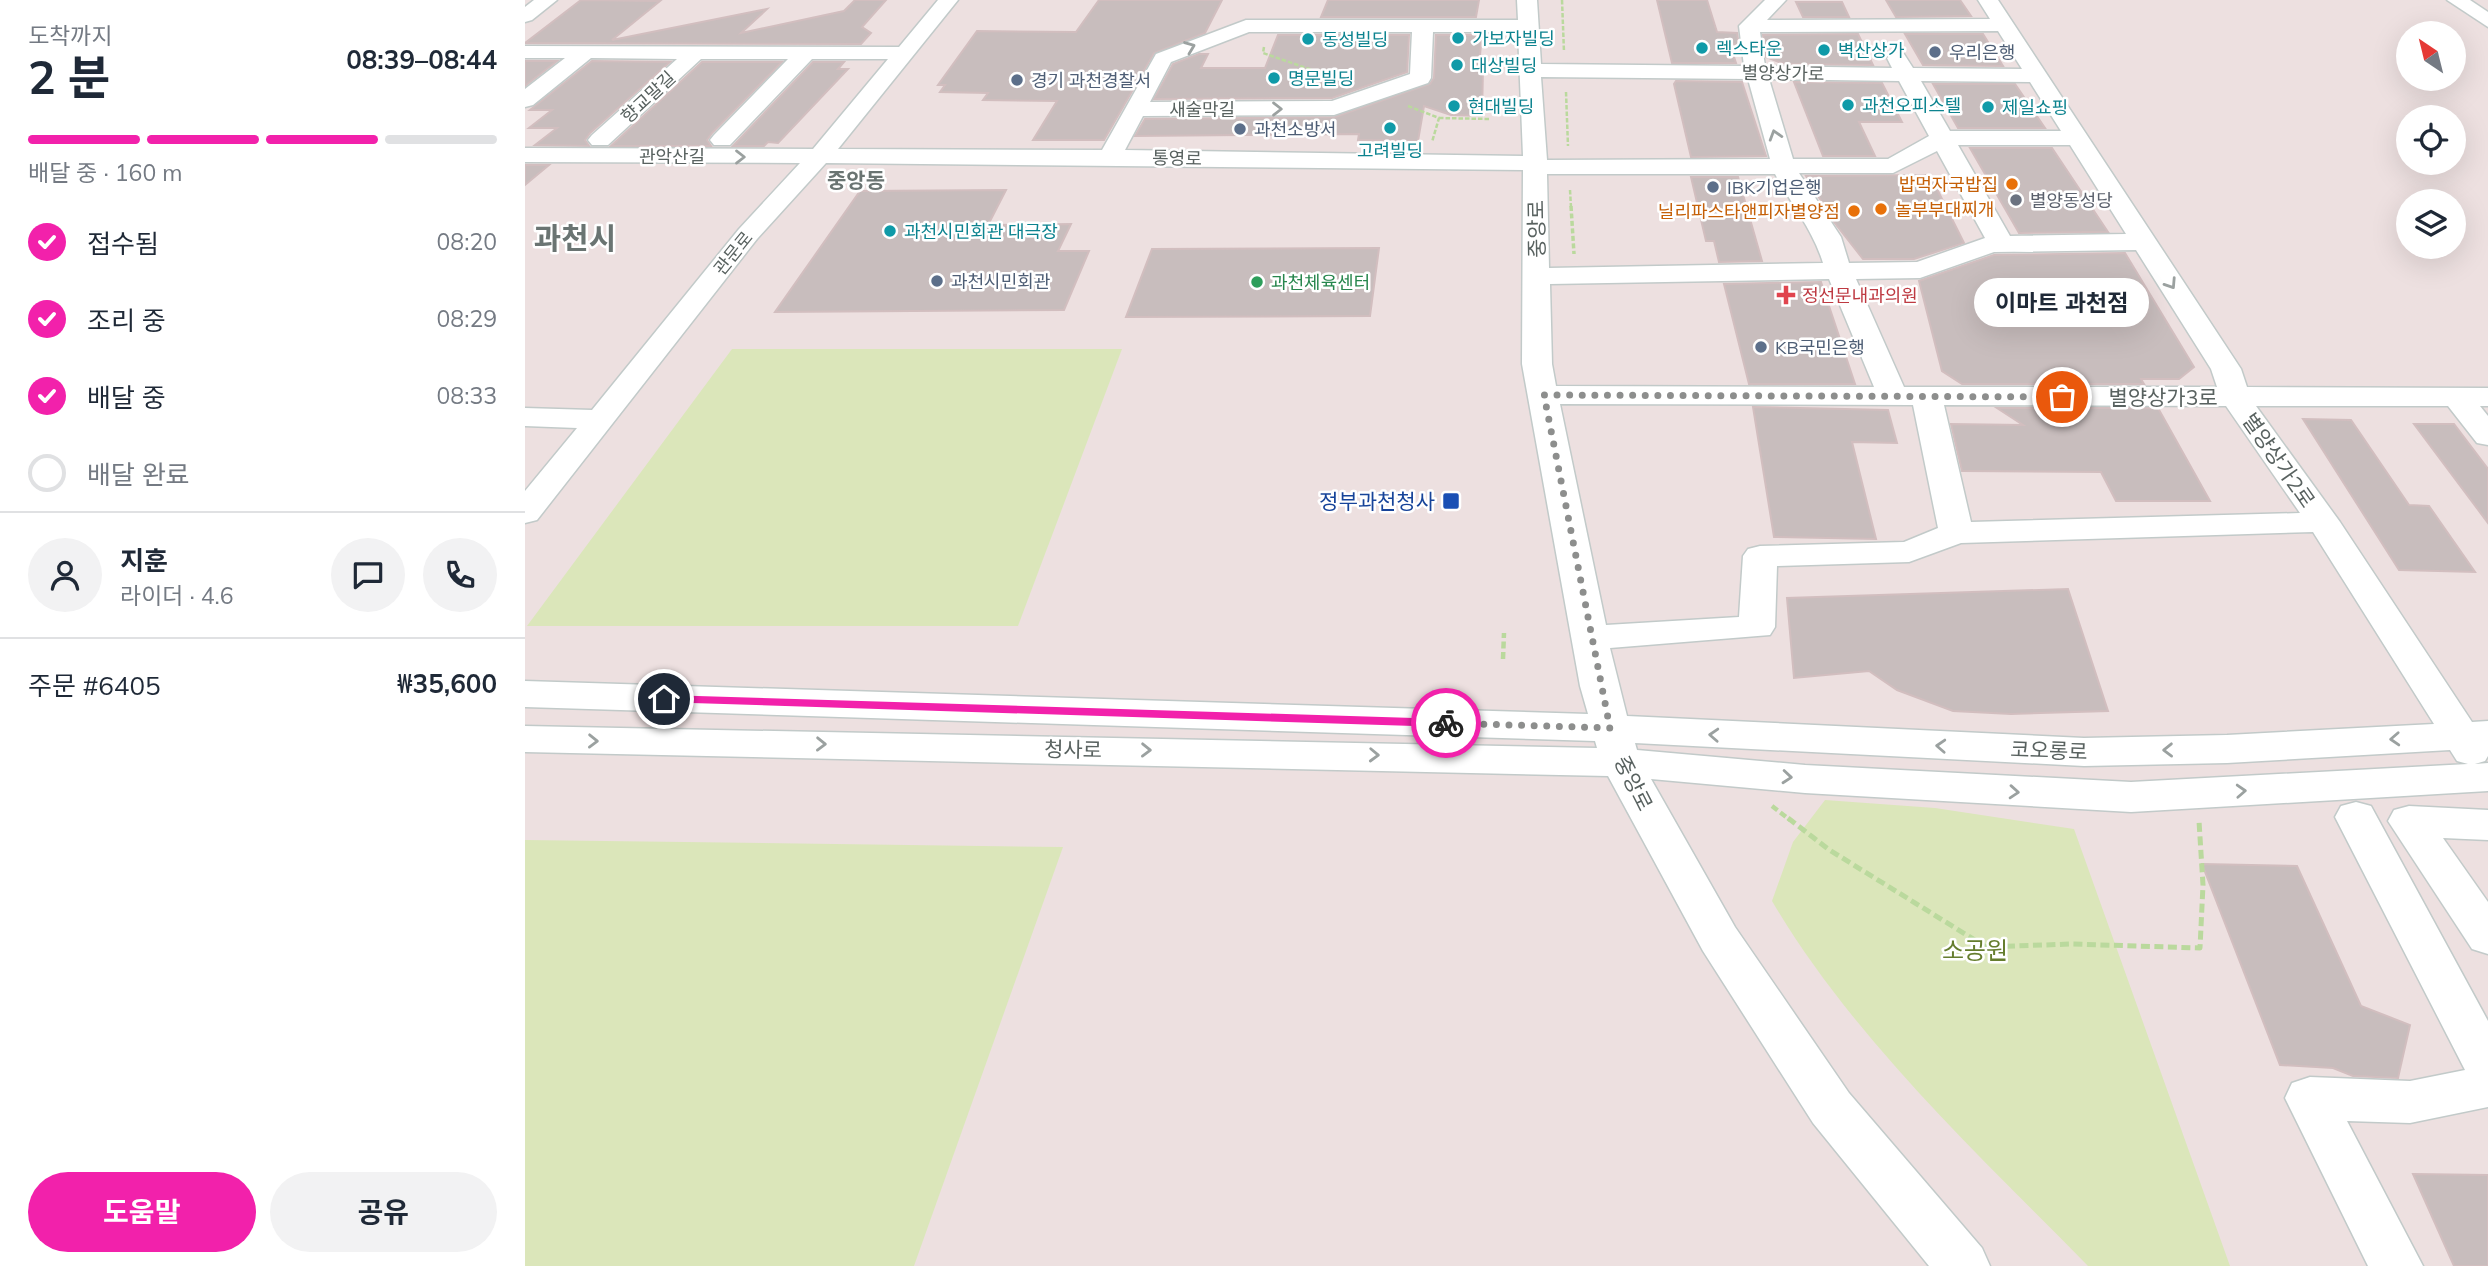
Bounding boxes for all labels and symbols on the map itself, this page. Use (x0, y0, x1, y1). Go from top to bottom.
north arrow (2396, 21, 2466, 91)
place label: 가보자빌딩 (1472, 27, 1555, 50)
place label: 동성빌딩 (1322, 28, 1388, 51)
marker: 가보자빌딩 (1450, 30, 1466, 46)
marker: 동성빌딩 (1300, 31, 1316, 47)
place label: 렉스타운 (1716, 37, 1782, 60)
place label: 벽산상가 (1838, 39, 1905, 62)
marker: 렉스타운 (1694, 40, 1710, 56)
place label: 우리은행 (1949, 41, 2015, 64)
one-way arrow (1183, 42, 1195, 56)
marker: 벽산상가 (1816, 42, 1832, 58)
marker: 우리은행 (1927, 44, 1943, 60)
place label: 대상빌딩 (1471, 54, 1537, 77)
marker: 대상빌딩 (1449, 57, 1465, 73)
street label: 별양상가로 (1741, 61, 1825, 85)
street label: 향교말길 (616, 66, 680, 128)
place label: 명문빌딩 (1288, 67, 1354, 90)
place label: 경기 과천경찰서 (1031, 69, 1152, 92)
marker: 명문빌딩 (1266, 70, 1282, 86)
marker: 경기 과천경찰서 (1009, 72, 1025, 88)
place label: 과천오피스텔 (1862, 94, 1961, 117)
place label: 현대빌딩 (1468, 95, 1534, 118)
place label: 제일쇼핑 (2002, 96, 2068, 119)
marker: 과천오피스텔 (1840, 97, 1856, 113)
street label: 새술막길 (1169, 98, 1235, 121)
marker: 현대빌딩 (1446, 98, 1462, 114)
marker: 제일쇼핑 (1980, 99, 1996, 115)
one-way arrow (1272, 101, 1283, 117)
place label: 과천소방서 (1254, 118, 1337, 141)
marker: 고려빌딩 (1382, 120, 1398, 136)
marker: 과천소방서 (1232, 121, 1248, 137)
one-way arrow (1768, 129, 1783, 141)
place label: 고려빌딩 (1357, 139, 1423, 162)
street label: 관악산길 (639, 145, 705, 168)
street label: 통영로 (1152, 146, 1202, 170)
one-way arrow (735, 149, 746, 165)
district label: 중앙동 (827, 167, 885, 193)
place label: 밥먹자국밥집 (1899, 173, 1998, 196)
place label: IBK기업은행 (1727, 176, 1822, 199)
marker: 밥먹자국밥집 (2004, 176, 2020, 192)
marker: IBK기업은행 (1705, 179, 1721, 195)
place label: 별양동성당 (2030, 189, 2113, 212)
marker: 별양동성당 (2008, 192, 2024, 208)
place label: 놀부부대찌개 (1895, 198, 1994, 221)
street label: 중앙로 (1522, 200, 1550, 258)
place label: 닐리파스타앤피자별양점 (1658, 200, 1840, 223)
marker: 놀부부대찌개 (1873, 201, 1889, 217)
marker: 닐리파스타앤피자별양점 (1846, 203, 1862, 219)
district label: 과천시 (534, 219, 616, 257)
place label: 과천시민회관 대극장 (904, 220, 1058, 243)
marker: 과천시민회관 대극장 (882, 223, 898, 239)
street label: 관문로 (708, 226, 758, 280)
place label: 과천시민회관 (951, 270, 1051, 293)
place label: 과천체육센터 (1271, 271, 1370, 294)
marker: 과천시민회관 (929, 273, 945, 289)
marker: 과천체육센터 (1249, 274, 1265, 290)
one-way arrow (2162, 276, 2175, 289)
callout: 이마트 과천점 (1975, 278, 2149, 327)
place label: 정선문내과의원 (1802, 284, 1918, 307)
marker: 정선문내과의원 (1776, 285, 1796, 305)
place label: KB국민은행 (1775, 336, 1865, 359)
marker: KB국민은행 (1753, 339, 1769, 355)
pin (2032, 367, 2092, 427)
street label: 별양상가3로 (2108, 384, 2218, 410)
street label: 별양상가2로 (2237, 408, 2321, 512)
place label: 정부과천청사 (1319, 488, 1435, 514)
marker: 정부과천청사 (1441, 491, 1461, 511)
pin (634, 669, 694, 729)
courier (1411, 688, 1481, 758)
one-way arrow (1708, 727, 1719, 742)
one-way arrow (2390, 731, 2401, 746)
one-way arrow (588, 733, 599, 748)
street label: 청사로 (1044, 735, 1102, 763)
street label: 코오롱로 (2010, 736, 2088, 764)
one-way arrow (815, 737, 826, 752)
one-way arrow (1935, 738, 1946, 753)
one-way arrow (1141, 742, 1152, 758)
one-way arrow (2162, 743, 2173, 758)
one-way arrow (1368, 747, 1379, 762)
street label: 중앙로 (1609, 751, 1659, 815)
one-way arrow (1782, 769, 1793, 784)
one-way arrow (2236, 784, 2247, 799)
one-way arrow (2008, 785, 2019, 800)
park label: 소공원 (1942, 935, 2008, 965)

